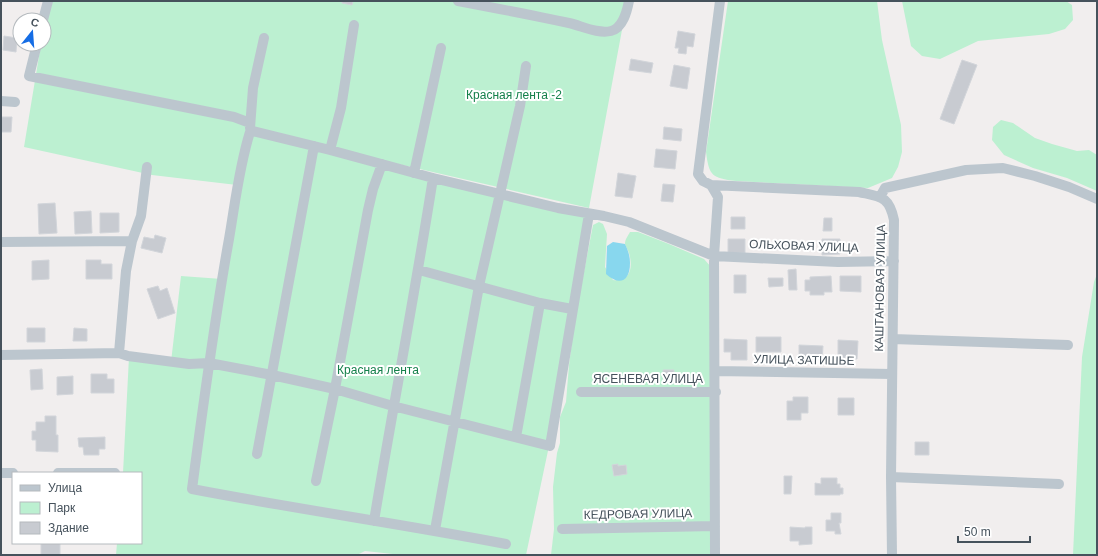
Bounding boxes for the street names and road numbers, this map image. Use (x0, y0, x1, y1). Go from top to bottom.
street label: КАШТАНОВАЯ УЛИЦА (872, 224, 888, 352)
street label: ОЛЬХОВАЯ УЛИЦА (749, 237, 859, 255)
street label: УЛИЦА ЗАТИШЬЕ (753, 352, 855, 368)
street label: ЯСЕНЕВАЯ УЛИЦА (593, 372, 703, 386)
street label: КЕДРОВАЯ УЛИЦА (584, 506, 692, 522)

